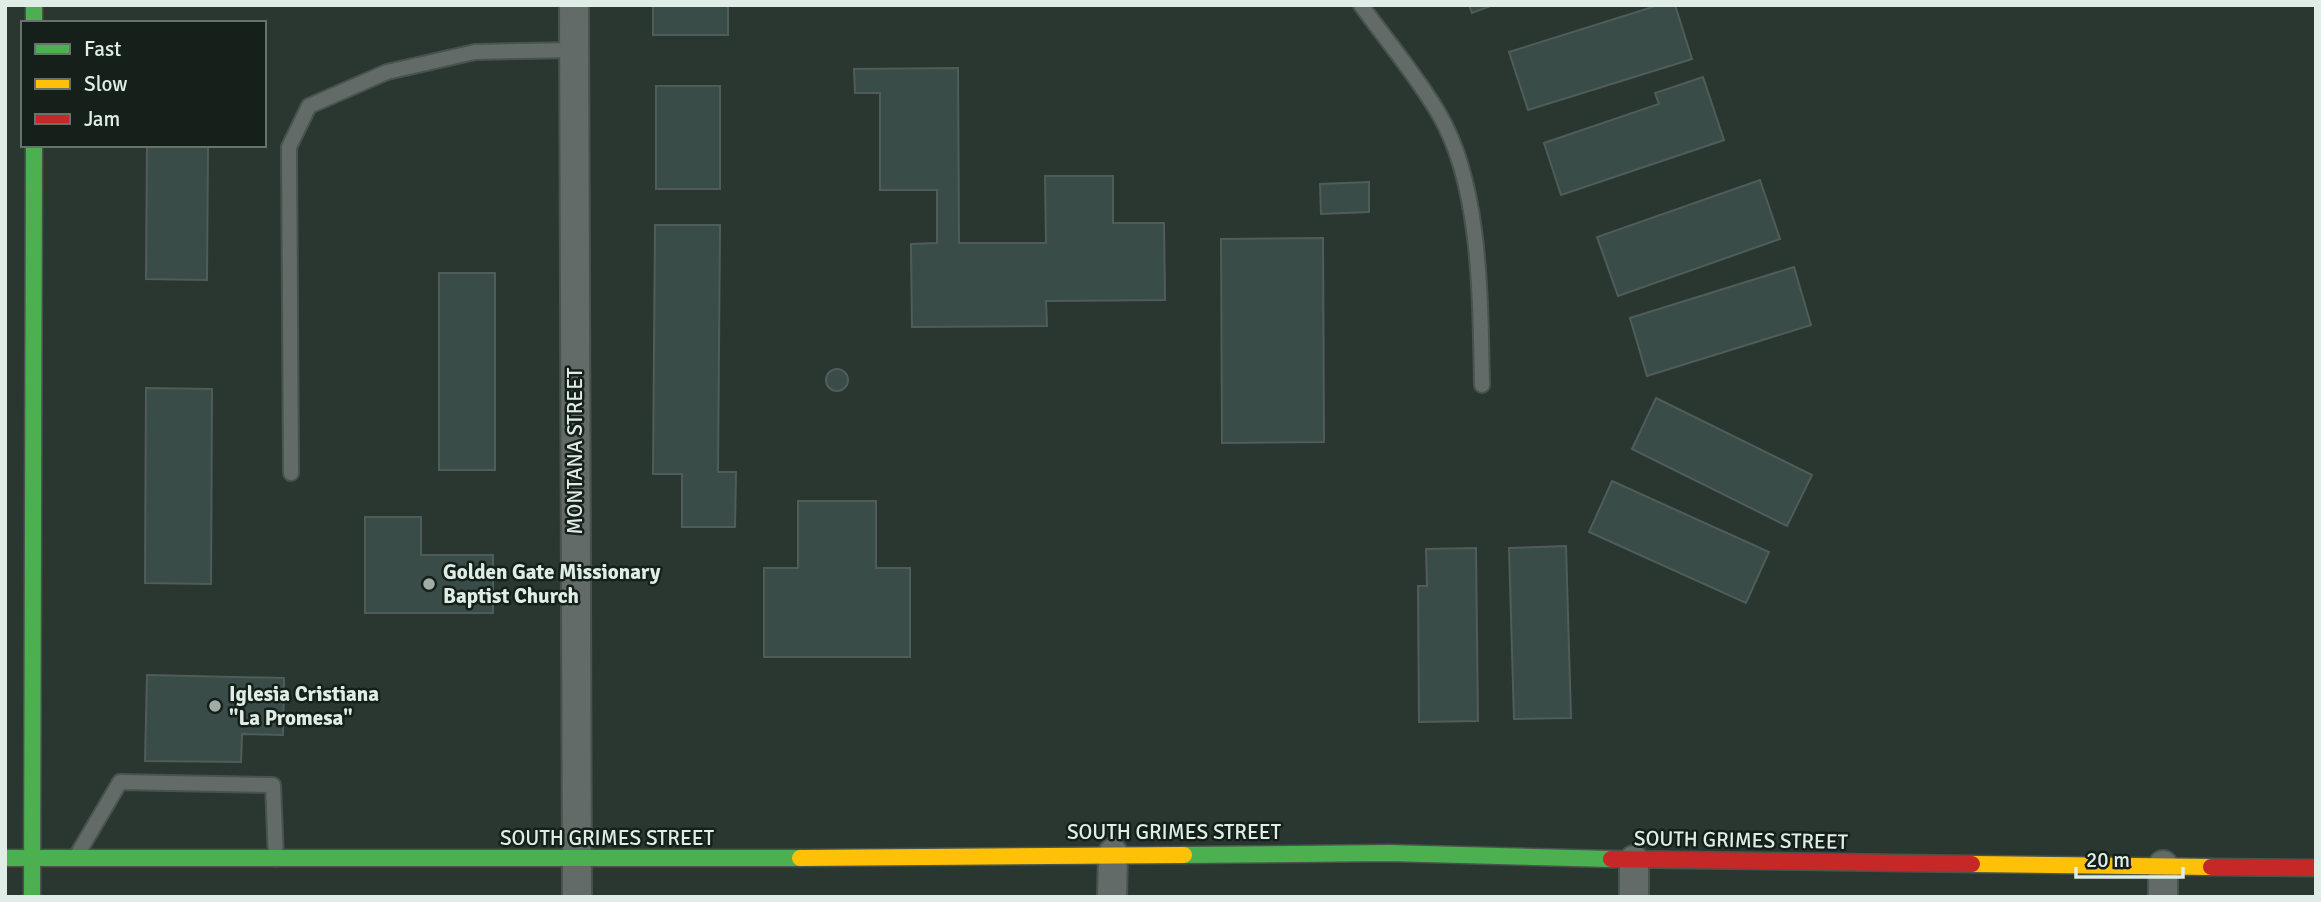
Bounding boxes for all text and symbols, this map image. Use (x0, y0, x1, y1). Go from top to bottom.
legend (21, 21, 266, 147)
text: Fast (84, 36, 121, 62)
text: Slow (84, 71, 128, 97)
text: Jam (84, 106, 120, 132)
street label: MONTANA STREET (562, 367, 588, 534)
place label: Golden Gate Missionary Baptist Church (443, 559, 661, 609)
marker: Golden Gate Missionary Baptist Church (421, 576, 437, 592)
place label: Iglesia Cristiana "La Promesa" (229, 681, 379, 731)
marker: Iglesia Cristiana "La Promesa" (207, 698, 223, 714)
street label: SOUTH GRIMES STREET (1067, 819, 1282, 845)
street label: SOUTH GRIMES STREET (500, 825, 715, 851)
street label: SOUTH GRIMES STREET (1634, 825, 1849, 855)
scale bar (2076, 836, 2183, 880)
text: 20 m (2086, 847, 2130, 873)

